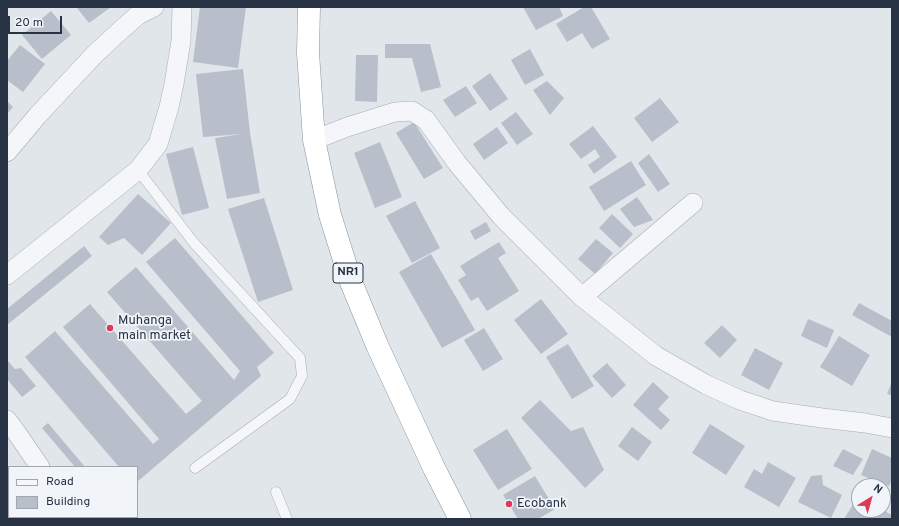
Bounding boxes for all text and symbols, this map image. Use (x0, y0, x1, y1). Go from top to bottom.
scale bar (10, 8, 64, 34)
text: 20 m (15, 15, 43, 31)
road number: NR1 (333, 263, 363, 283)
place label: Muhanga main market (118, 313, 191, 344)
marker: Muhanga main market (105, 323, 115, 333)
legend (8, 466, 138, 518)
text: Road (46, 474, 74, 490)
north arrow (851, 478, 891, 518)
text: N (870, 481, 885, 497)
text: Building (46, 494, 90, 510)
place label: Ecobank (517, 496, 567, 512)
marker: Ecobank (504, 499, 514, 509)

